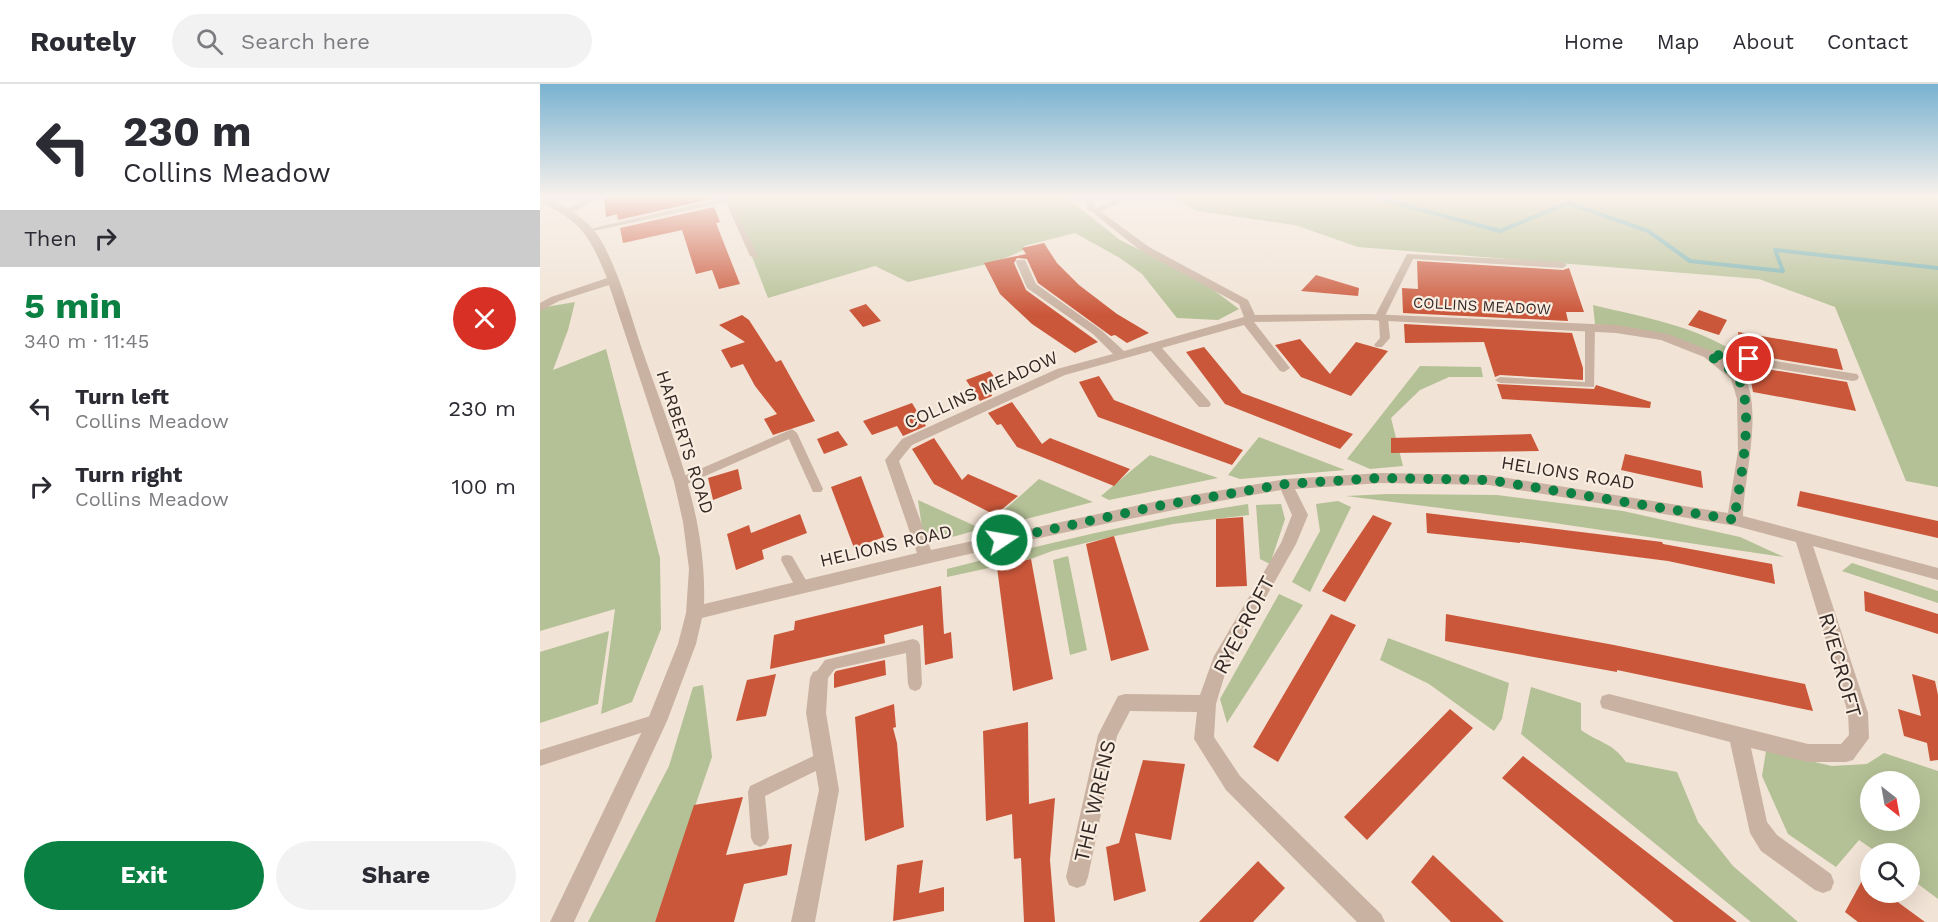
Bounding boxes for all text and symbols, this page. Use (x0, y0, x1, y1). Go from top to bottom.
search box (172, 14, 592, 68)
text: Routely (30, 25, 136, 58)
icon: search (193, 25, 226, 58)
text: Search here (241, 29, 370, 54)
text: Home (1564, 29, 1624, 54)
text: Map (1657, 29, 1700, 54)
text: About (1733, 29, 1794, 54)
text: Contact (1827, 29, 1908, 54)
text: 230 m (123, 107, 252, 156)
icon: left (24, 108, 102, 186)
text: Collins Meadow (123, 157, 331, 189)
icon: right (89, 222, 122, 255)
text: Then (24, 226, 77, 251)
text: 5 min (24, 285, 122, 327)
button: close (453, 287, 516, 350)
street label: COLLINS MEADOW (1412, 293, 1552, 319)
text: 340 m · 11:45 (24, 329, 149, 353)
pin (1723, 333, 1774, 384)
icon: arrive (1732, 342, 1765, 375)
street label: COLLINS MEADOW (901, 346, 1061, 433)
street label: HARBERTS ROAD (652, 367, 719, 516)
text: Turn left (75, 384, 169, 409)
icon: left (24, 392, 57, 425)
text: 230 m (448, 396, 516, 421)
text: Collins Meadow (75, 409, 229, 433)
street label: HELIONS ROAD (1500, 452, 1636, 493)
text: Turn right (75, 462, 182, 487)
icon: right (24, 470, 57, 503)
text: 100 m (452, 474, 516, 499)
text: Collins Meadow (75, 487, 229, 511)
position arrow (970, 508, 1034, 572)
street label: HELIONS ROAD (818, 520, 954, 571)
street label: RYECROFT (1207, 571, 1280, 678)
street label: RYECROFT (1814, 610, 1867, 720)
street label: THE WRENS (1068, 737, 1121, 864)
north arrow (1860, 771, 1920, 831)
map controls (1860, 771, 1920, 903)
button: Exit (24, 841, 264, 910)
button: Share (276, 841, 516, 910)
button: search (1860, 843, 1920, 903)

